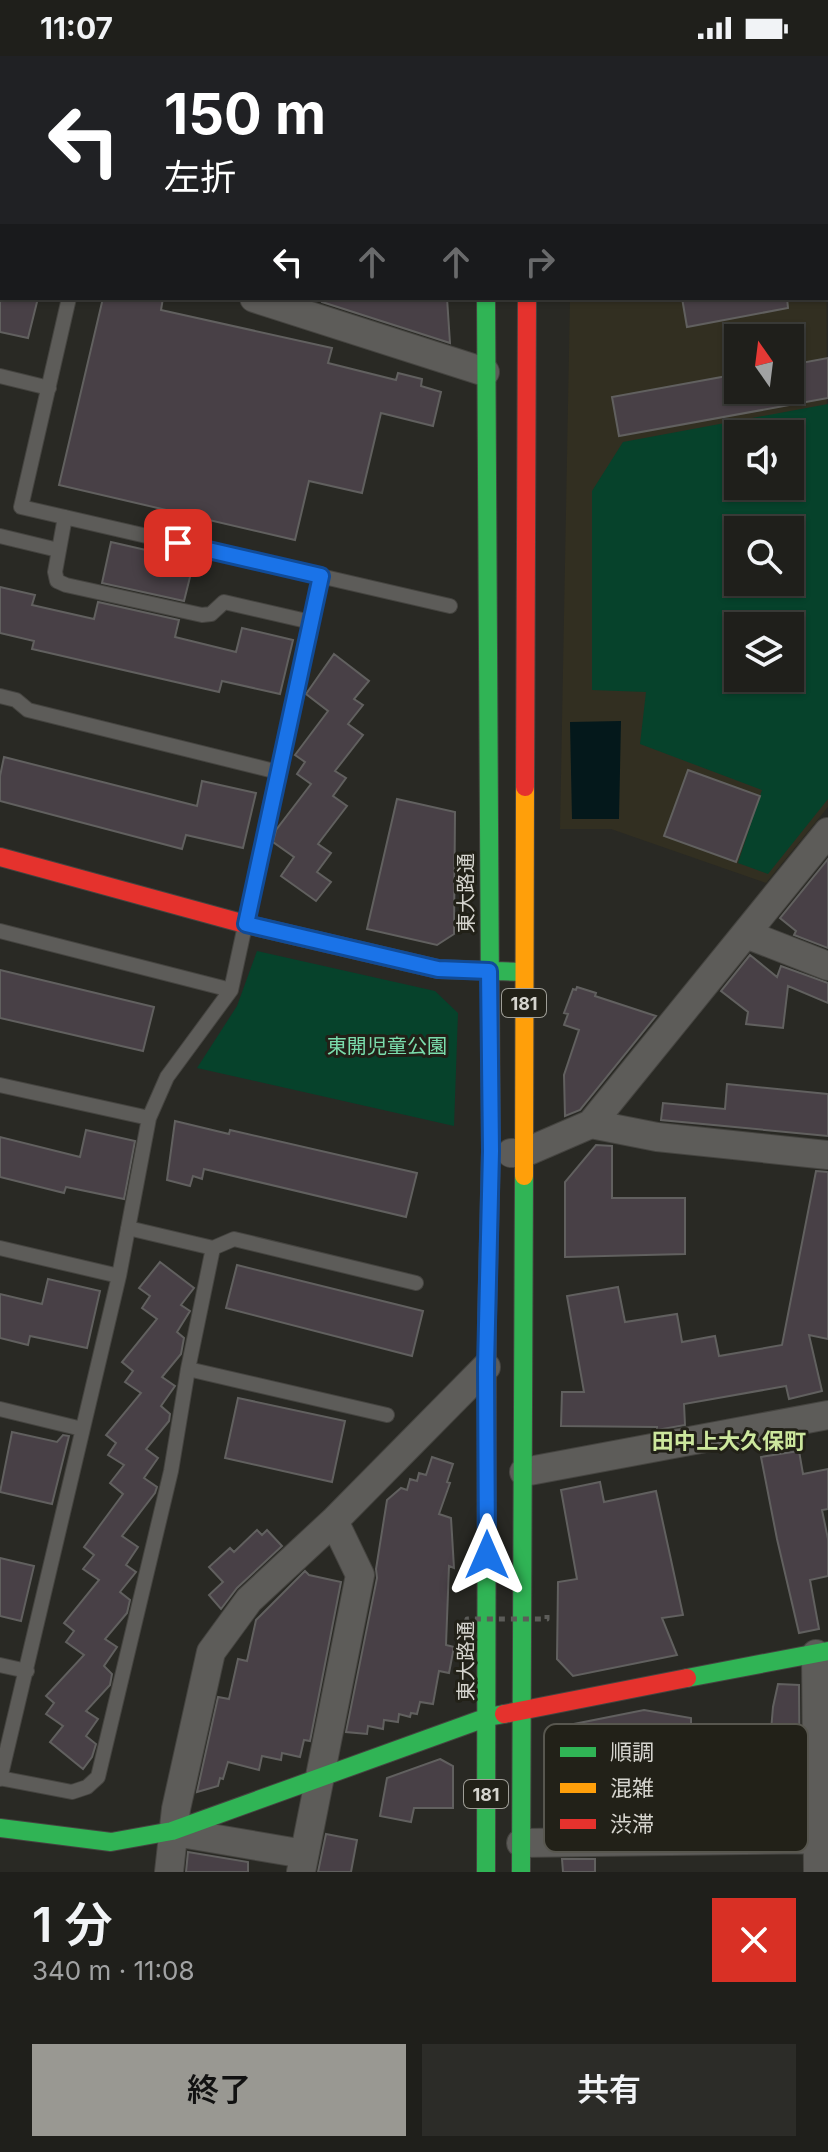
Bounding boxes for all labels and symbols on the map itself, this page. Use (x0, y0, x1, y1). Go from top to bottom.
north arrow (724, 324, 804, 404)
pin (144, 509, 212, 577)
street label: 東大路通 (454, 853, 478, 933)
road number: 181 (502, 989, 546, 1017)
park label: 東開児童公園 (327, 1034, 447, 1058)
district label: 田中上大久保町 (652, 1428, 806, 1454)
position arrow (445, 1513, 529, 1597)
street label: 東大路通 (454, 1621, 478, 1701)
legend (544, 1724, 808, 1852)
text: 順調 (610, 1739, 654, 1765)
text: 混雑 (610, 1775, 654, 1801)
road number: 181 (464, 1780, 508, 1808)
text: 渋滞 (610, 1811, 654, 1837)

